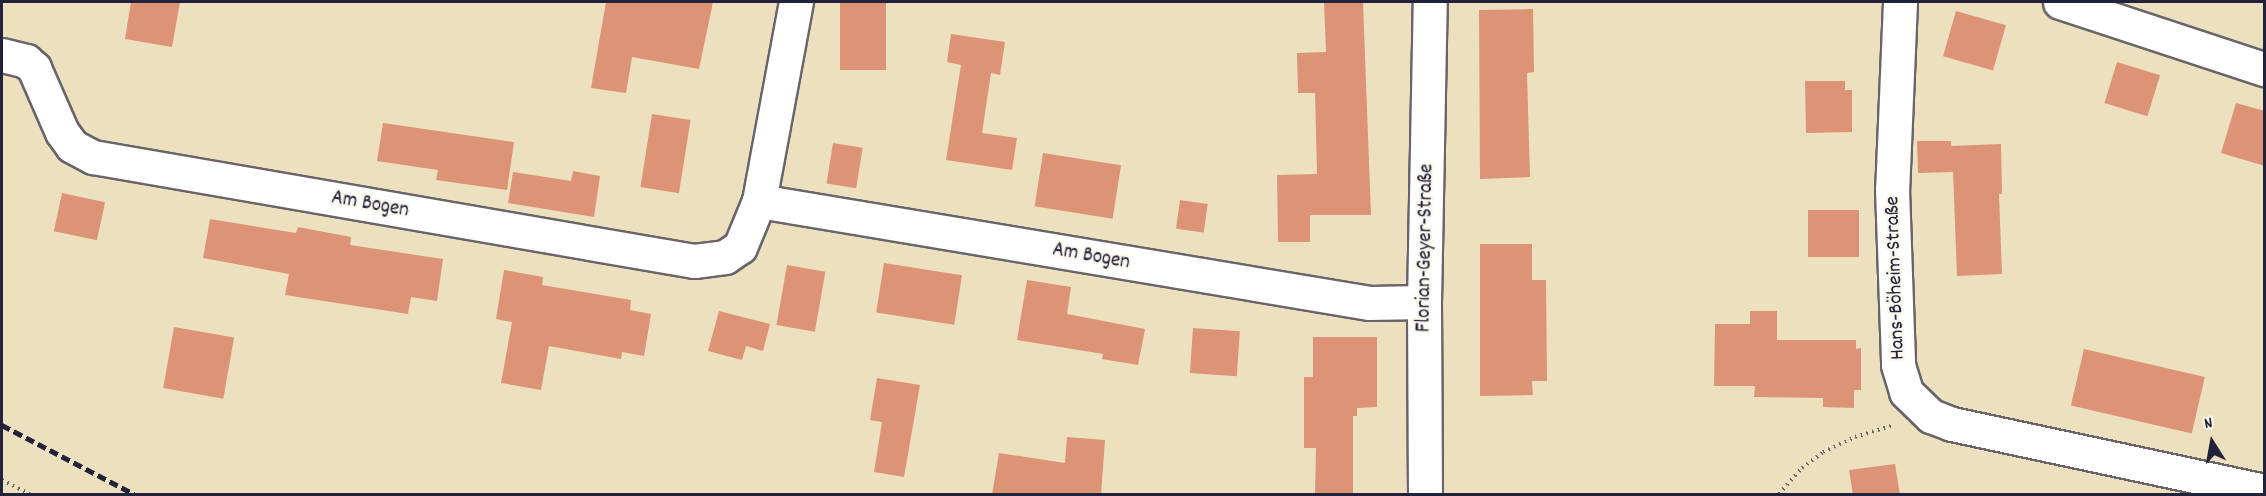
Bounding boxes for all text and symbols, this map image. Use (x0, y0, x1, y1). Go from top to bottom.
street label: Florian-Geyer-Straße (1412, 164, 1440, 332)
street label: Am Bogen (329, 186, 411, 224)
street label: Hans-Böheim-Straße (1881, 196, 1911, 360)
street label: Am Bogen (1050, 238, 1132, 276)
north arrow (2182, 412, 2242, 472)
text: N (2202, 412, 2215, 436)

